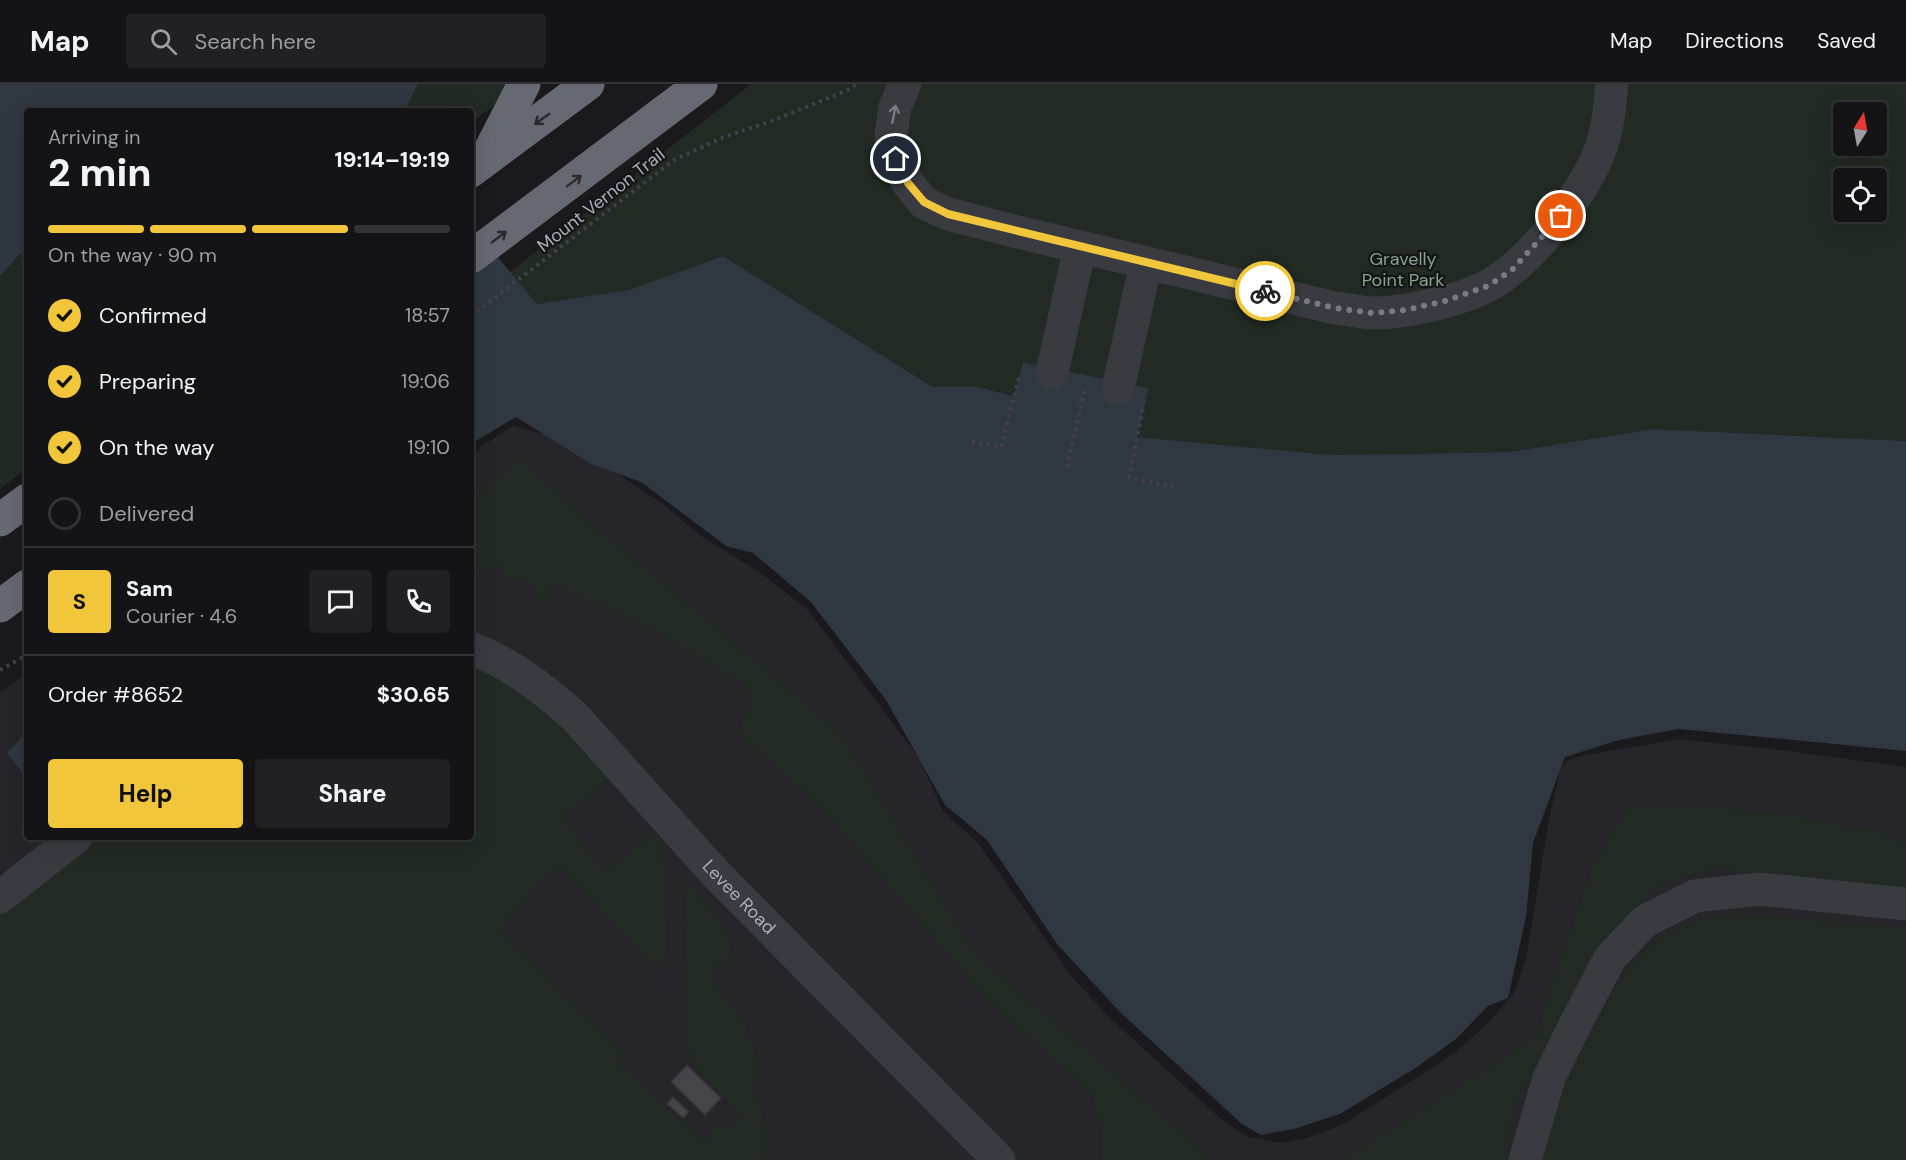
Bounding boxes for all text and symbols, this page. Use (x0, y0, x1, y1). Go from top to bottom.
search box (126, 14, 546, 68)
text: Map (30, 23, 90, 60)
icon: search (147, 25, 180, 58)
text: Search here (195, 27, 316, 56)
text: Map (1610, 27, 1652, 55)
text: Directions (1685, 27, 1784, 55)
text: Saved (1817, 27, 1876, 55)
north arrow (1833, 102, 1887, 156)
map controls (1833, 102, 1887, 222)
one-way arrow (889, 104, 900, 124)
one-way arrow (534, 113, 550, 126)
text: Arriving in (48, 124, 140, 150)
pin (870, 133, 921, 184)
icon: home (879, 142, 912, 175)
street label: Mount Vernon Trail (532, 143, 670, 257)
text: 19:14–19:19 (334, 145, 450, 174)
text: 2 min (48, 147, 152, 198)
button: locate (1833, 168, 1887, 222)
one-way arrow (565, 174, 581, 187)
pin (1535, 190, 1586, 241)
icon: bag (1544, 199, 1577, 232)
one-way arrow (490, 230, 506, 243)
text: On the way · 90 m (48, 242, 217, 268)
park label: Gravelly Point Park (1362, 247, 1444, 292)
courier (1235, 261, 1295, 321)
icon: bike (1249, 275, 1282, 308)
icon: check (48, 299, 81, 332)
text: Confirmed (99, 301, 207, 330)
text: 18:57 (405, 302, 450, 328)
icon: check (48, 365, 81, 398)
text: Preparing (99, 367, 196, 396)
text: 19:06 (401, 368, 450, 394)
icon: check (48, 431, 81, 464)
text: On the way (99, 433, 214, 462)
text: 19:10 (407, 434, 450, 460)
text: Delivered (99, 499, 194, 528)
button: chat (309, 570, 372, 633)
button: phone (387, 570, 450, 633)
text: Sam (126, 574, 173, 603)
text: S (73, 587, 86, 616)
text: Courier · 4.6 (126, 603, 237, 629)
text: Order #8652 (48, 680, 183, 709)
text: $30.65 (377, 680, 450, 709)
button: Help (48, 759, 243, 828)
button: Share (255, 759, 450, 828)
street label: Levee Road (697, 855, 781, 939)

